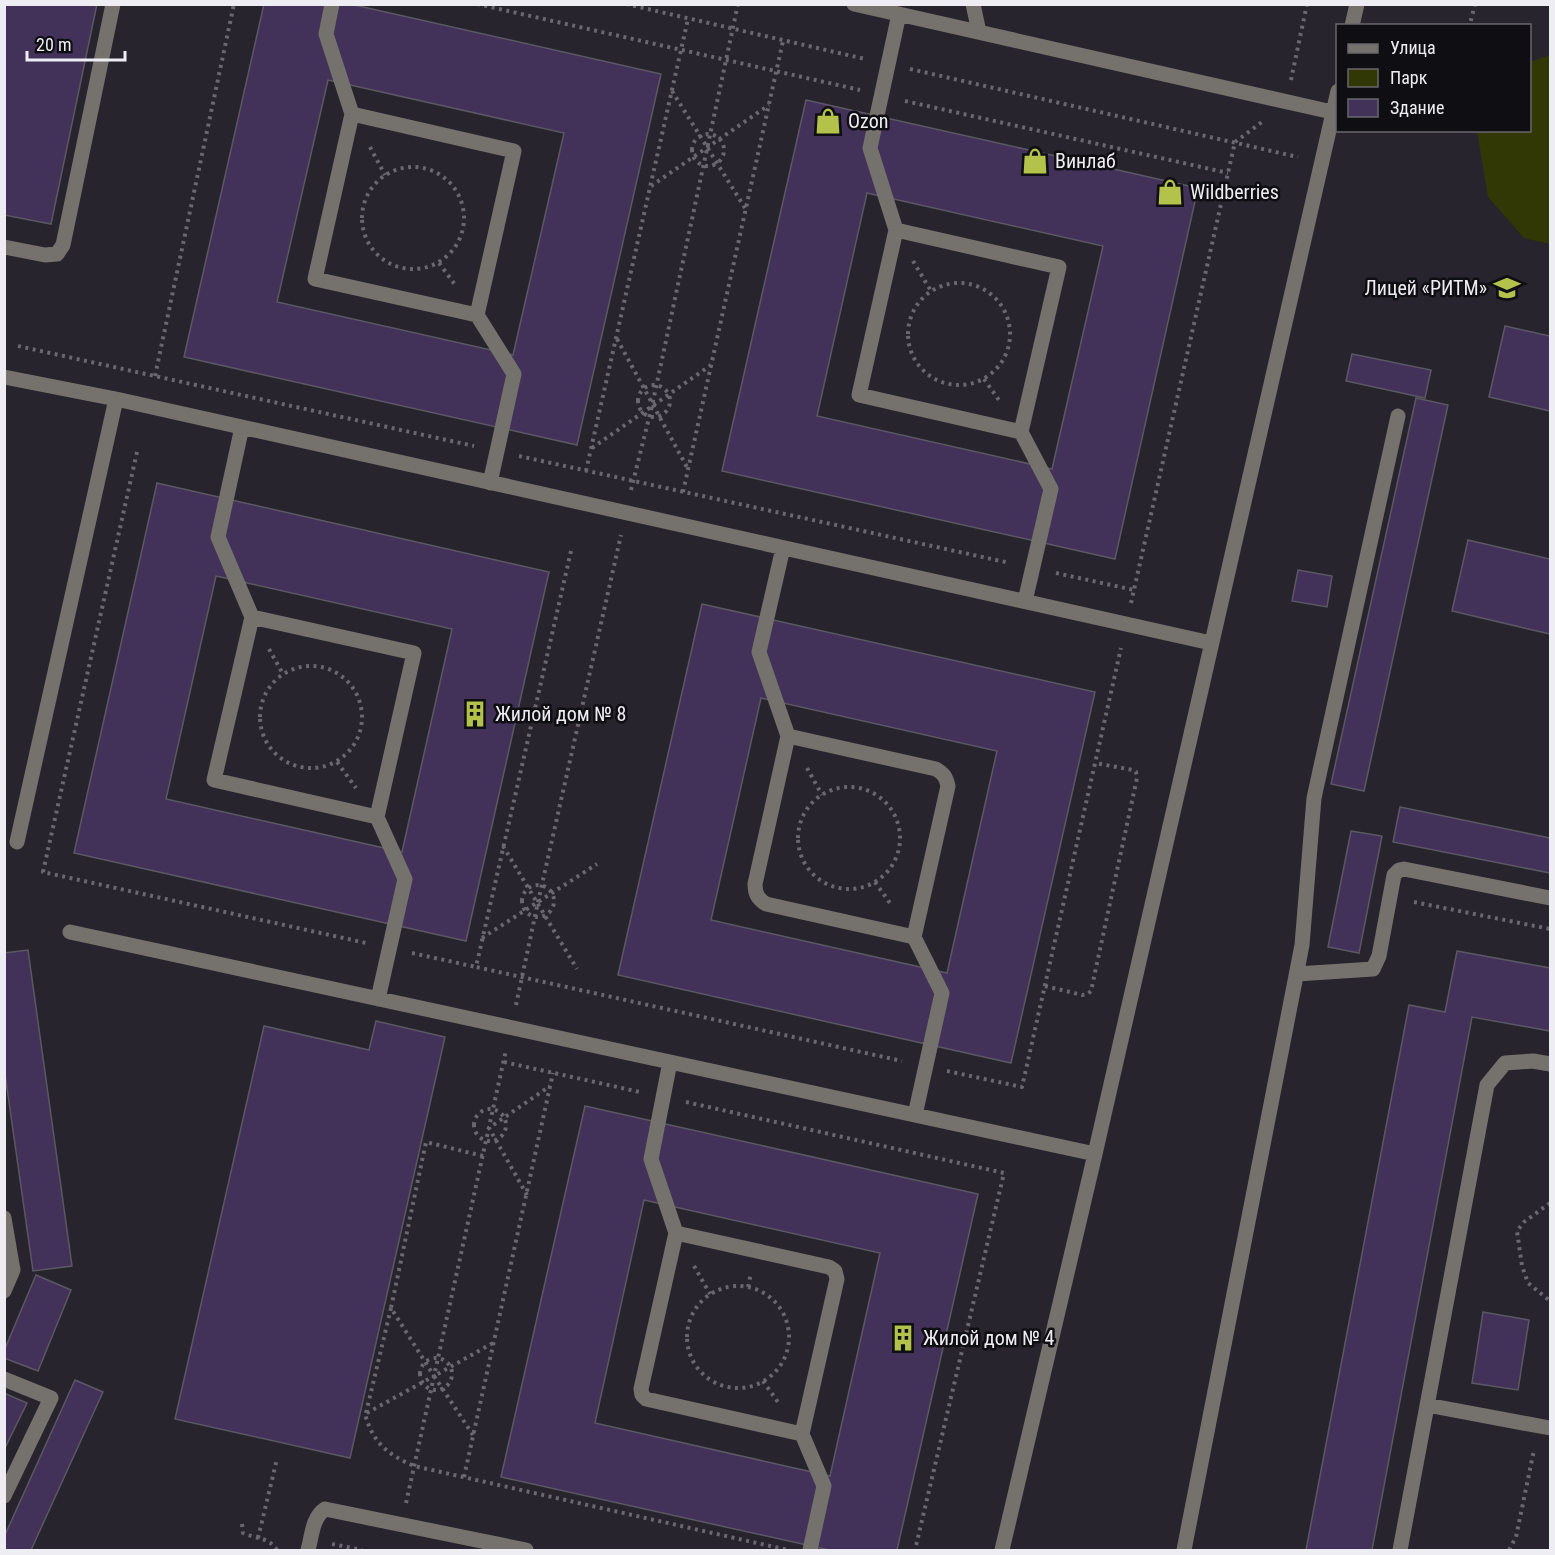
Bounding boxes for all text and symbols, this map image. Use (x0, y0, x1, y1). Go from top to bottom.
scale bar (27, 24, 124, 62)
legend (1336, 24, 1531, 132)
text: 20 m (36, 34, 71, 55)
text: Улица (1390, 37, 1436, 58)
text: Парк (1390, 67, 1428, 88)
text: Здание (1390, 97, 1444, 118)
shop icon: Ozon (813, 106, 843, 136)
place label: Ozon (848, 109, 888, 133)
shop icon: Винлаб (1020, 146, 1050, 176)
place label: Винлаб (1055, 149, 1116, 173)
shop icon: Wildberries (1155, 177, 1185, 207)
place label: Wildberries (1190, 180, 1279, 204)
school or university icon: Лицей «РИТМ» (1492, 273, 1522, 303)
place label: Лицей «РИТМ» (1364, 276, 1487, 300)
building icon: Жилой дом № 8 (460, 699, 490, 729)
place label: Жилой дом № 8 (495, 702, 626, 726)
building icon: Жилой дом № 4 (888, 1323, 918, 1353)
place label: Жилой дом № 4 (923, 1326, 1055, 1350)

